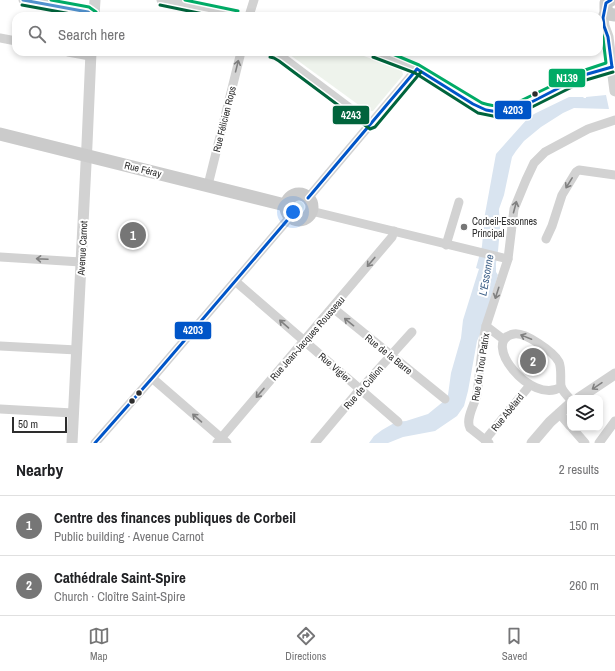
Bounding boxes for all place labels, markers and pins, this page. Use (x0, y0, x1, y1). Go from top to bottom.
unlabelled marker (530, 89, 540, 99)
place label: Corbeil-Essonnes Principal (472, 215, 537, 240)
pin: 1 (120, 220, 146, 250)
marker: Corbeil-Essonnes Principal (459, 222, 469, 232)
pin: 2 (520, 346, 546, 376)
unlabelled marker (134, 388, 144, 398)
unlabelled marker (127, 396, 137, 406)

